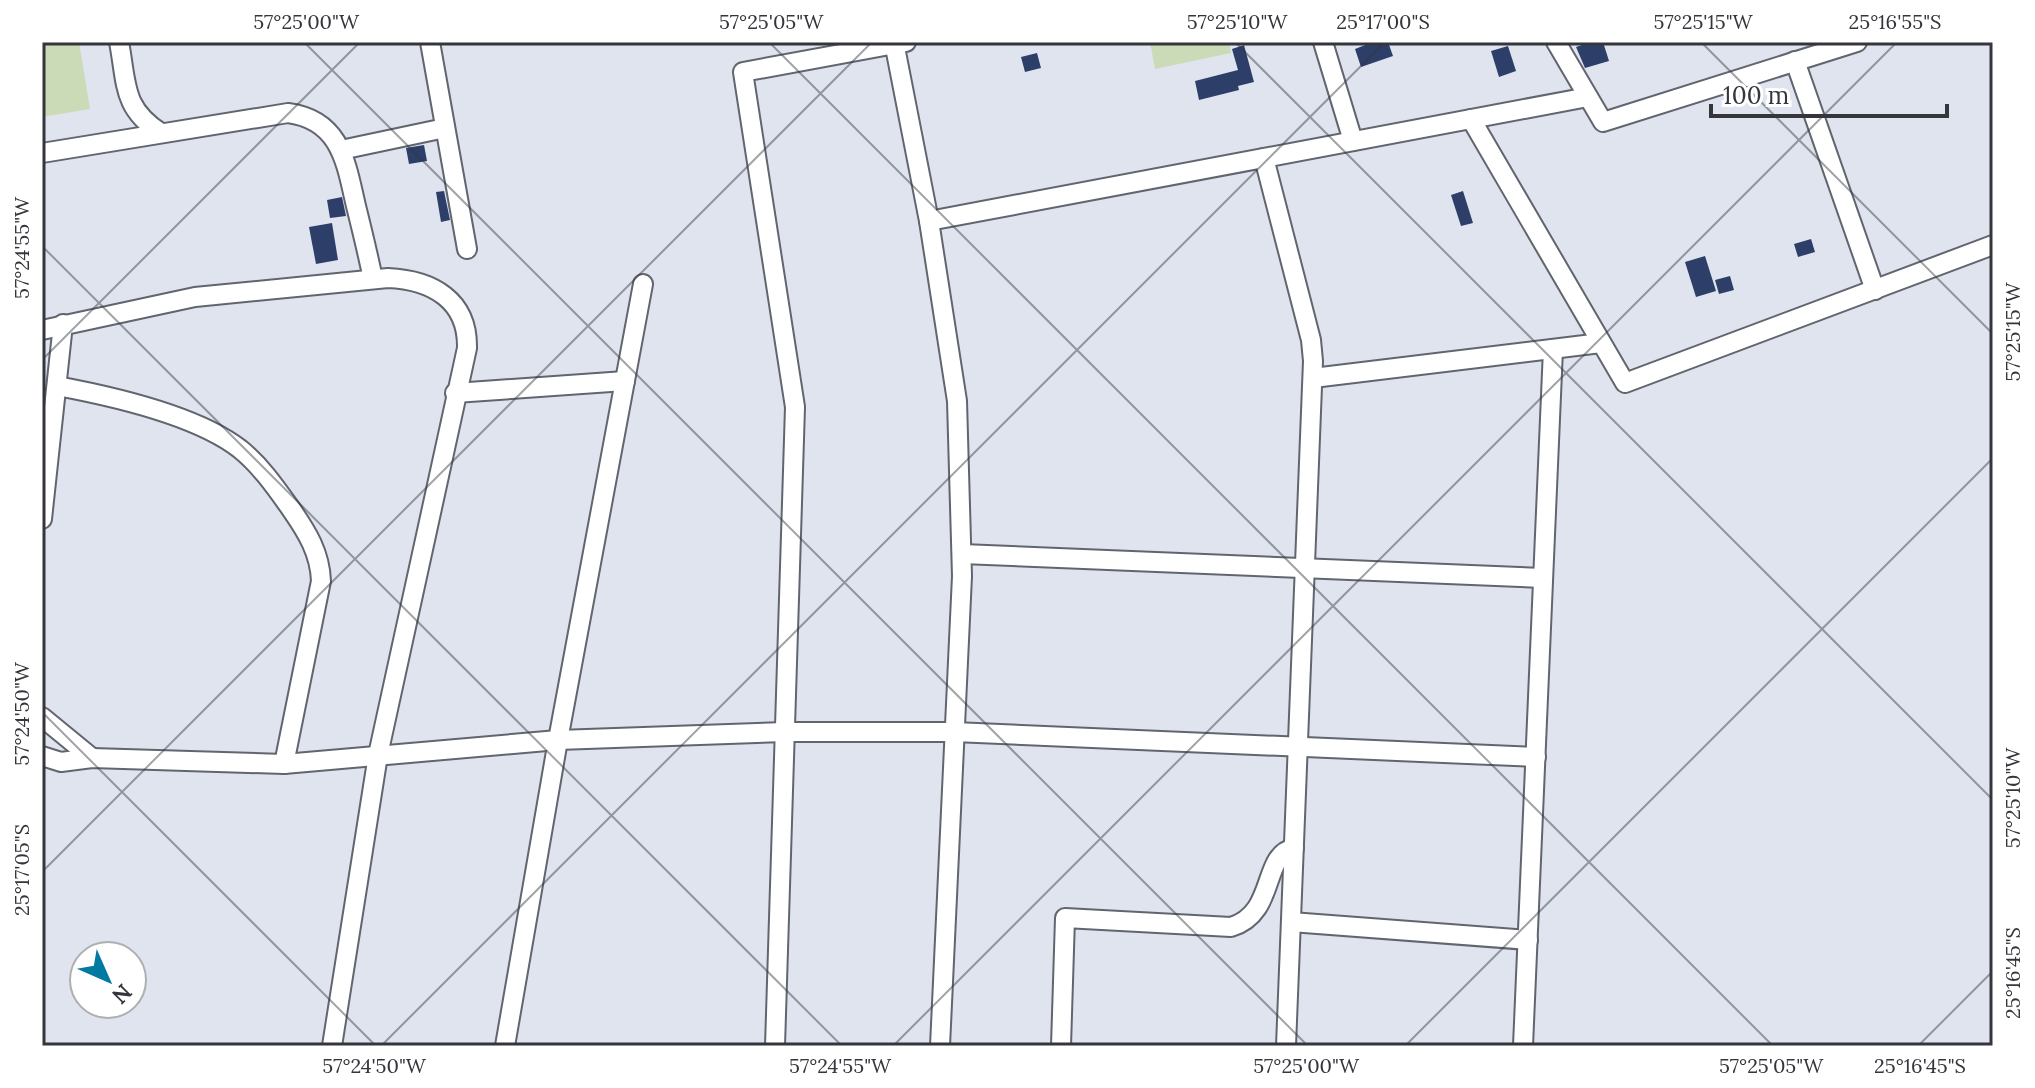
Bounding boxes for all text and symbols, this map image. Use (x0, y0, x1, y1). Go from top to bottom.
text: 57°25'00"W (253, 9, 360, 34)
text: 57°25'05"W (719, 9, 824, 34)
text: 57°25'10"W (1187, 9, 1288, 34)
text: 25°17'00"S (1336, 9, 1430, 34)
text: 57°25'15"W (1653, 9, 1754, 34)
text: 25°16'55"S (1849, 9, 1941, 34)
scale bar (1711, 68, 1947, 118)
text: 100 m (1723, 80, 1789, 111)
text: 57°24'55"W (9, 196, 34, 299)
text: 57°25'15"W (2000, 281, 2025, 382)
text: 57°24'50"W (9, 661, 34, 766)
text: 57°25'10"W (2000, 747, 2025, 848)
text: 25°17'05"S (9, 824, 34, 916)
text: 25°16'45"S (2000, 927, 2025, 1019)
north arrow (68, 940, 148, 1020)
text: N (106, 978, 138, 1010)
text: 57°24'50"W (322, 1053, 427, 1078)
text: 57°24'55"W (789, 1053, 892, 1078)
text: 57°25'00"W (1253, 1053, 1360, 1078)
text: 57°25'05"W (1719, 1053, 1824, 1078)
text: 25°16'45"S (1874, 1053, 1966, 1078)

